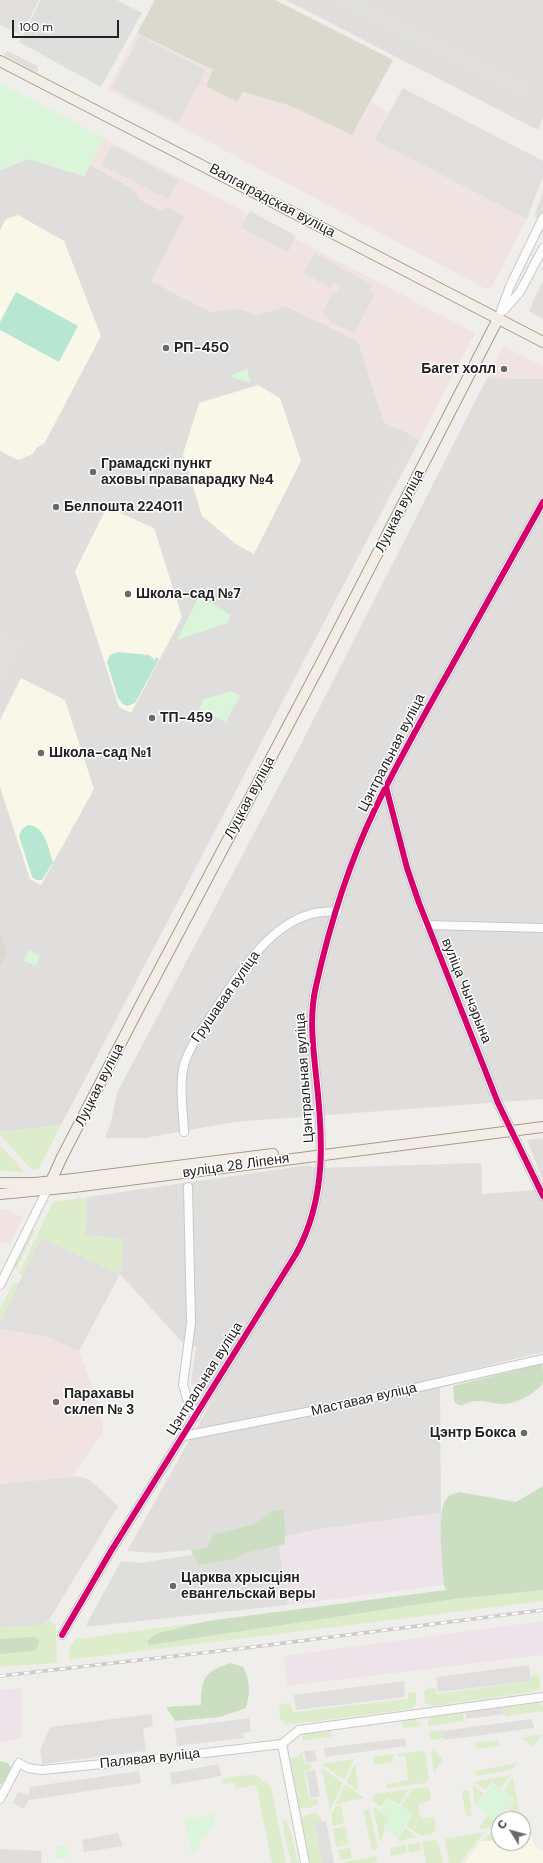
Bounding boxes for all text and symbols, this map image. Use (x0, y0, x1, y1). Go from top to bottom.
scale bar (14, 12, 121, 38)
text: 100 m (19, 19, 53, 35)
street label: Валгаградская вуліца (206, 161, 338, 241)
place label: РП-450 (174, 340, 229, 356)
marker: РП-450 (161, 343, 171, 353)
place label: Багет холл (421, 361, 496, 377)
marker: Багет холл (499, 364, 509, 374)
place label: Грамадскі пункт аховы правапарадку №4 (101, 456, 274, 488)
marker: Грамадскі пункт аховы правапарадку №4 (88, 467, 98, 477)
street label: Луцкая вуліца (372, 467, 428, 555)
place label: Белпошта 224011 (64, 499, 183, 515)
marker: Белпошта 224011 (51, 502, 61, 512)
place label: Школа-сад №7 (136, 586, 241, 602)
marker: Школа-сад №7 (123, 589, 133, 599)
street label: Цэнтральная вуліца (355, 691, 429, 815)
place label: ТП-459 (160, 710, 213, 726)
marker: ТП-459 (147, 713, 157, 723)
place label: Школа-сад №1 (49, 745, 151, 761)
marker: Школа-сад №1 (36, 748, 46, 758)
street label: Луцкая вуліца (221, 754, 279, 842)
street label: вуліца Чычэрына (437, 936, 495, 1046)
street label: Грушавая вуліца (188, 948, 264, 1046)
street label: Цэнтральная вуліца (292, 1012, 318, 1144)
street label: Луцкая вуліца (72, 1041, 128, 1129)
street label: вуліца 28 Ліпеня (182, 1150, 290, 1182)
street label: Цэнтральная вуліца (163, 1319, 247, 1439)
street label: Маставая вуліца (310, 1380, 418, 1420)
place label: Парахавы склеп № 3 (64, 1386, 135, 1418)
marker: Парахавы склеп № 3 (51, 1397, 61, 1407)
place label: Цэнтр Бокса (430, 1425, 516, 1441)
marker: Цэнтр Бокса (519, 1428, 529, 1438)
place label: Царква хрысціян евангельскай веры (181, 1570, 316, 1602)
marker: Царква хрысціян евангельскай веры (168, 1581, 178, 1591)
street label: Палявая вуліца (99, 1745, 201, 1773)
north arrow (491, 1811, 531, 1851)
text: С (494, 1817, 510, 1832)

